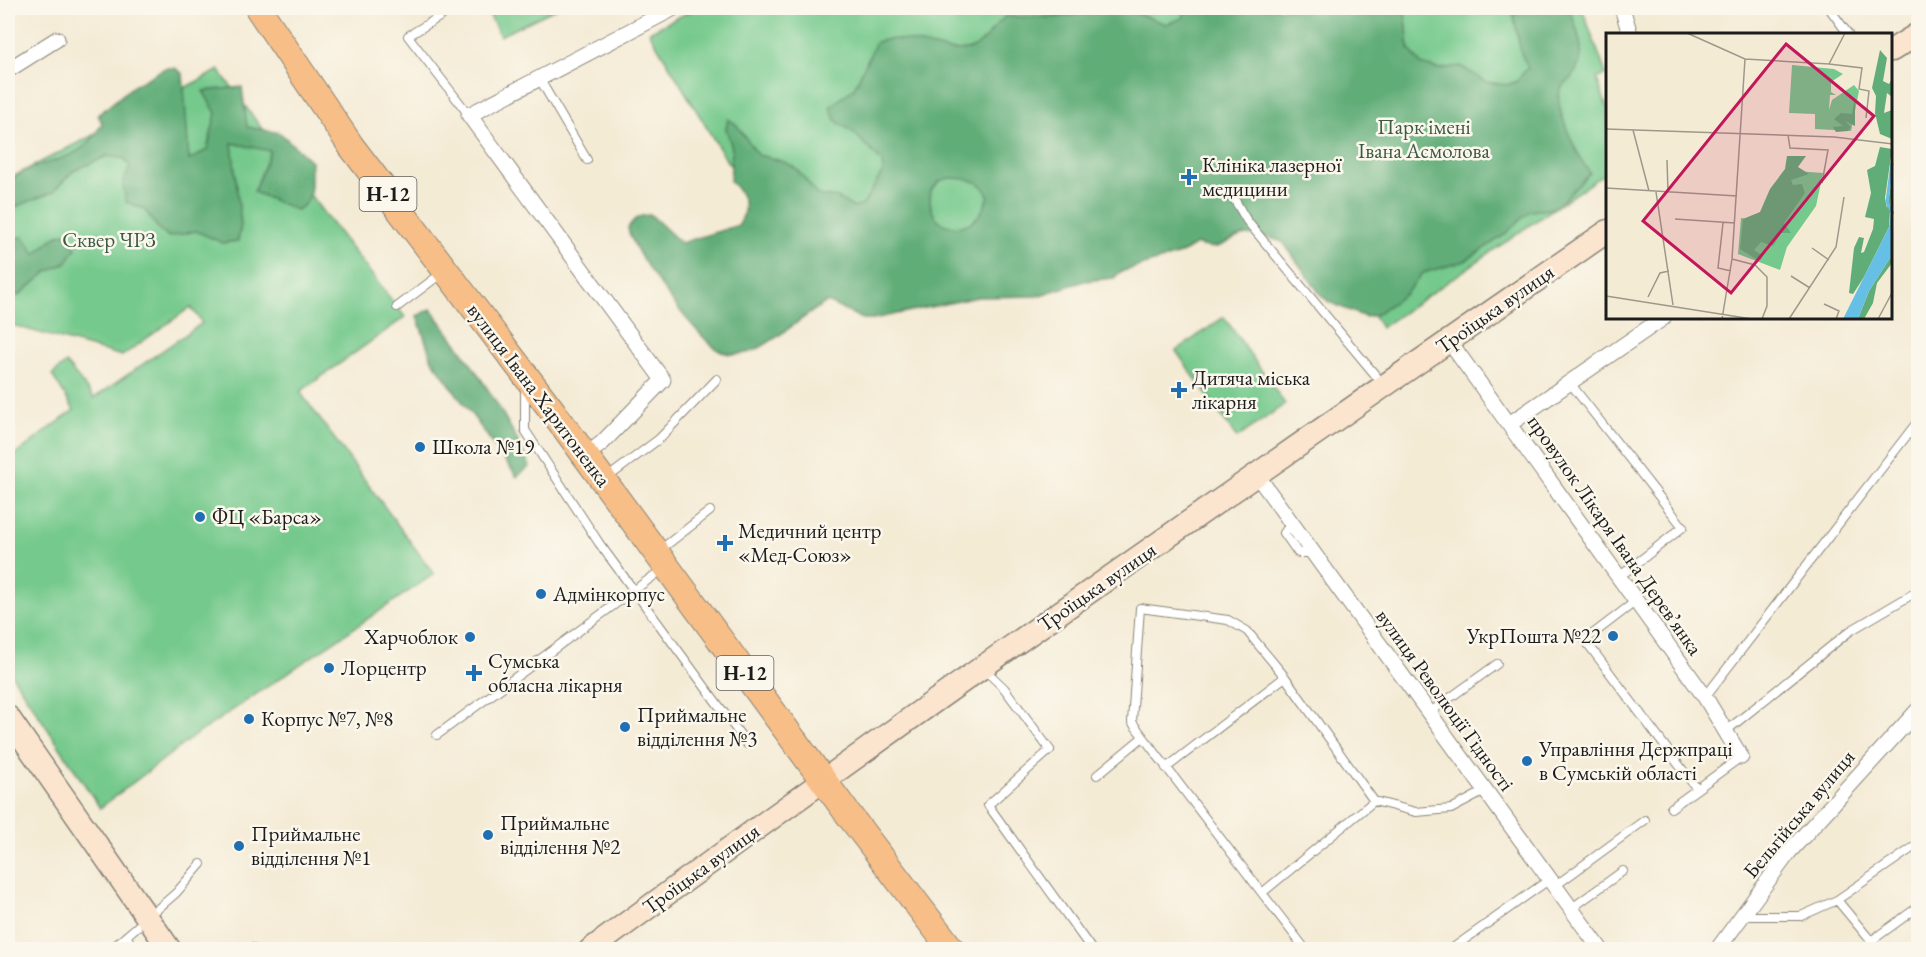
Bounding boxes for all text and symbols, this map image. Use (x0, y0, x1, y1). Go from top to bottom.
inset map (1606, 33, 1893, 320)
park label: Парк імені Івана Асмолова (1358, 113, 1491, 164)
place label: Клініка лазерної медицини (1202, 151, 1342, 202)
marker: Клініка лазерної медицини (1180, 168, 1198, 186)
road number: Н-12 (360, 177, 416, 211)
park label: Сквер ЧРЗ (62, 226, 156, 253)
street label: Троїцька вулиця (1430, 258, 1559, 359)
street label: вулиця Івана Харитоненка (461, 297, 618, 492)
place label: Дитяча міська лікарня (1192, 364, 1311, 415)
marker: Дитяча міська лікарня (1170, 381, 1188, 399)
street label: провулок Лікаря Івана Деревʼянка (1522, 409, 1709, 661)
place label: Школа №19 (432, 433, 534, 460)
marker: Школа №19 (413, 440, 427, 454)
place label: ФЦ «Барса» (212, 503, 322, 530)
marker: ФЦ «Барса» (193, 510, 207, 524)
place label: Медичний центр «Мед-Союз» (738, 517, 882, 568)
marker: Медичний центр «Мед-Союз» (716, 534, 734, 552)
street label: Троїцька вулиця (1032, 536, 1161, 637)
place label: Адмінкорпус (552, 580, 665, 607)
marker: Адмінкорпус (534, 587, 548, 601)
street label: вулиця Революції Гідності (1370, 603, 1521, 796)
place label: УкрПошта №22 (1466, 622, 1601, 649)
place label: Харчоблок (363, 623, 458, 650)
marker: УкрПошта №22 (1606, 629, 1620, 643)
marker: Харчоблок (463, 630, 477, 644)
place label: Сумська обласна лікарня (488, 647, 623, 698)
place label: Лорцентр (341, 654, 427, 681)
road number: Н-12 (716, 656, 774, 690)
marker: Лорцентр (322, 661, 336, 675)
marker: Сумська обласна лікарня (465, 664, 483, 682)
place label: Приймальне відділення №3 (637, 701, 757, 752)
place label: Корпус №7, №8 (261, 705, 393, 732)
marker: Корпус №7, №8 (242, 712, 256, 726)
marker: Приймальне відділення №3 (618, 720, 632, 734)
place label: Управління Держпраці в Сумській області (1538, 735, 1733, 786)
street label: Бельгійська вулиця (1737, 744, 1860, 884)
marker: Управління Держпраці в Сумській області (1520, 754, 1534, 768)
place label: Приймальне відділення №2 (500, 809, 620, 860)
street label: Троїцька вулиця (637, 817, 765, 920)
place label: Приймальне відділення №1 (251, 820, 371, 871)
marker: Приймальне відділення №2 (481, 828, 495, 842)
marker: Приймальне відділення №1 (232, 839, 246, 853)

